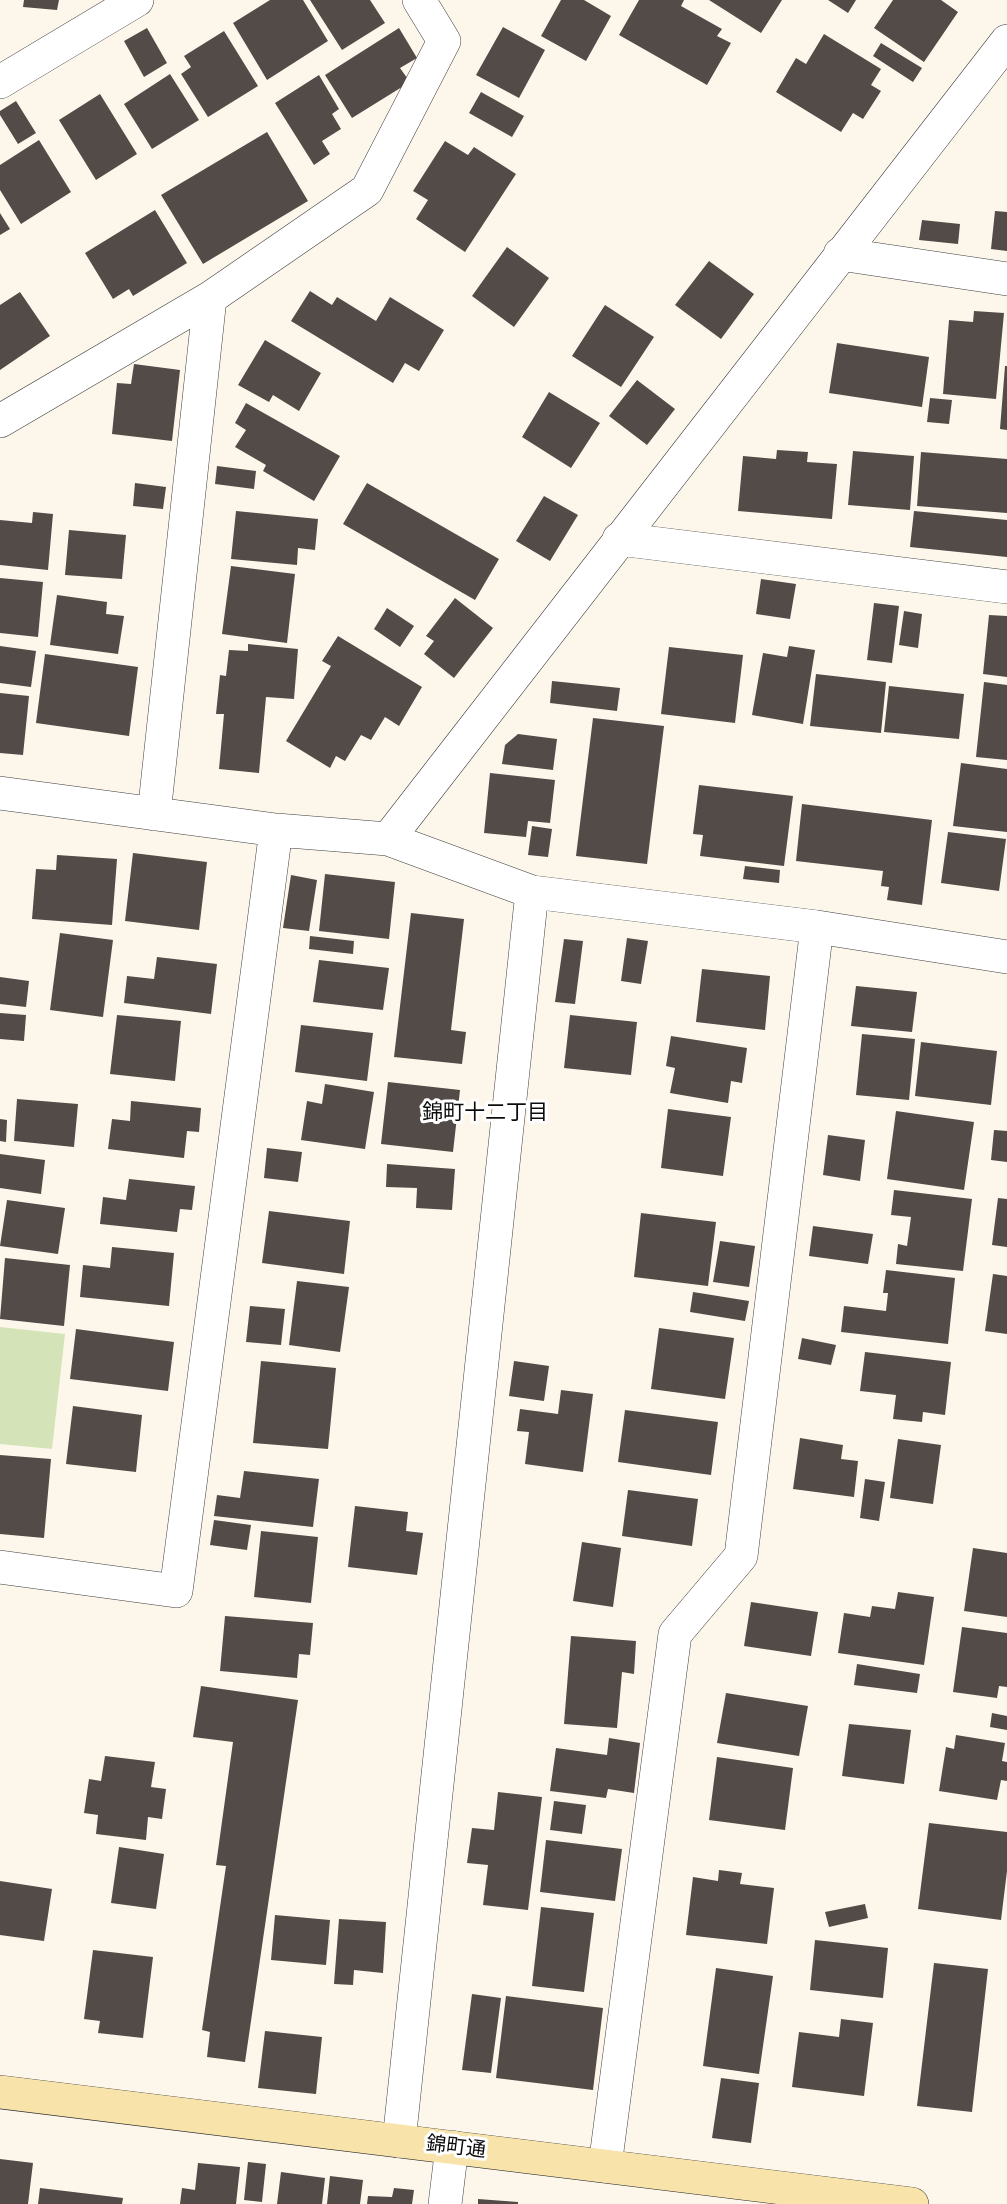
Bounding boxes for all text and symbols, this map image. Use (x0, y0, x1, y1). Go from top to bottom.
district label: 錦町十二丁目 (422, 1101, 548, 1127)
street label: 錦町通 (425, 2132, 487, 2164)

